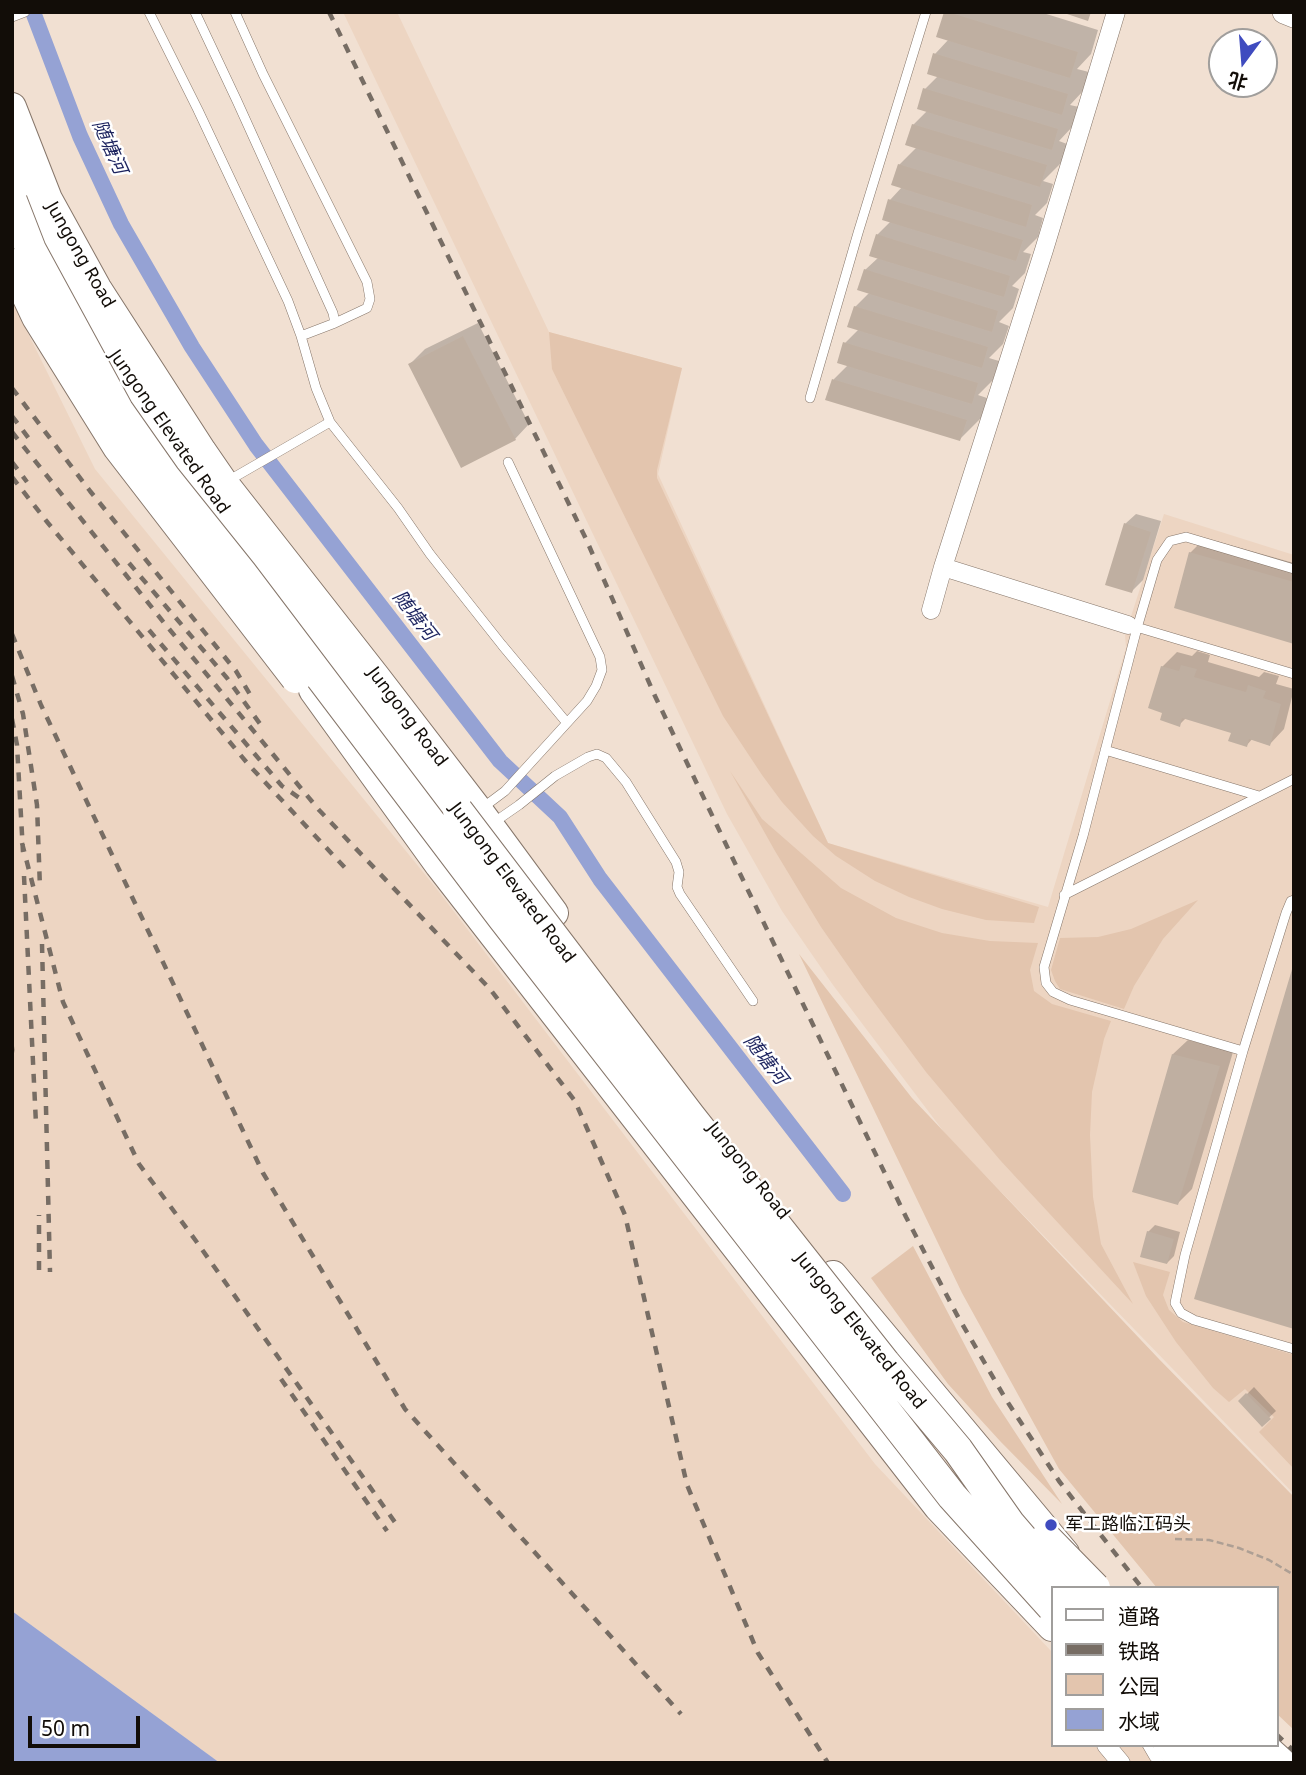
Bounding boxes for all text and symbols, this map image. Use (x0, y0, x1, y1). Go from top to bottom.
north arrow (1208, 28, 1278, 98)
text: 北 (1225, 66, 1250, 96)
water label: 随塘河 (87, 116, 131, 178)
street label: Jungong Road (41, 198, 119, 312)
street label: Jungong Elevated Road (104, 346, 234, 518)
water label: 随塘河 (387, 587, 441, 645)
street label: Jungong Road (362, 663, 452, 771)
street label: Jungong Elevated Road (445, 798, 579, 968)
water label: 随塘河 (738, 1031, 792, 1089)
street label: Jungong Road (702, 1118, 794, 1224)
street label: Jungong Elevated Road (790, 1248, 930, 1414)
place label: 军工路临江码头 (1065, 1514, 1191, 1536)
marker: 军工路临江码头 (1043, 1517, 1059, 1533)
legend (1050, 1586, 1278, 1747)
text: 道路 (1118, 1602, 1160, 1630)
text: 铁路 (1118, 1637, 1160, 1665)
text: 公园 (1118, 1672, 1160, 1700)
scale bar (32, 1702, 144, 1746)
text: 水域 (1118, 1707, 1160, 1735)
text: 50 m (41, 1714, 90, 1742)

